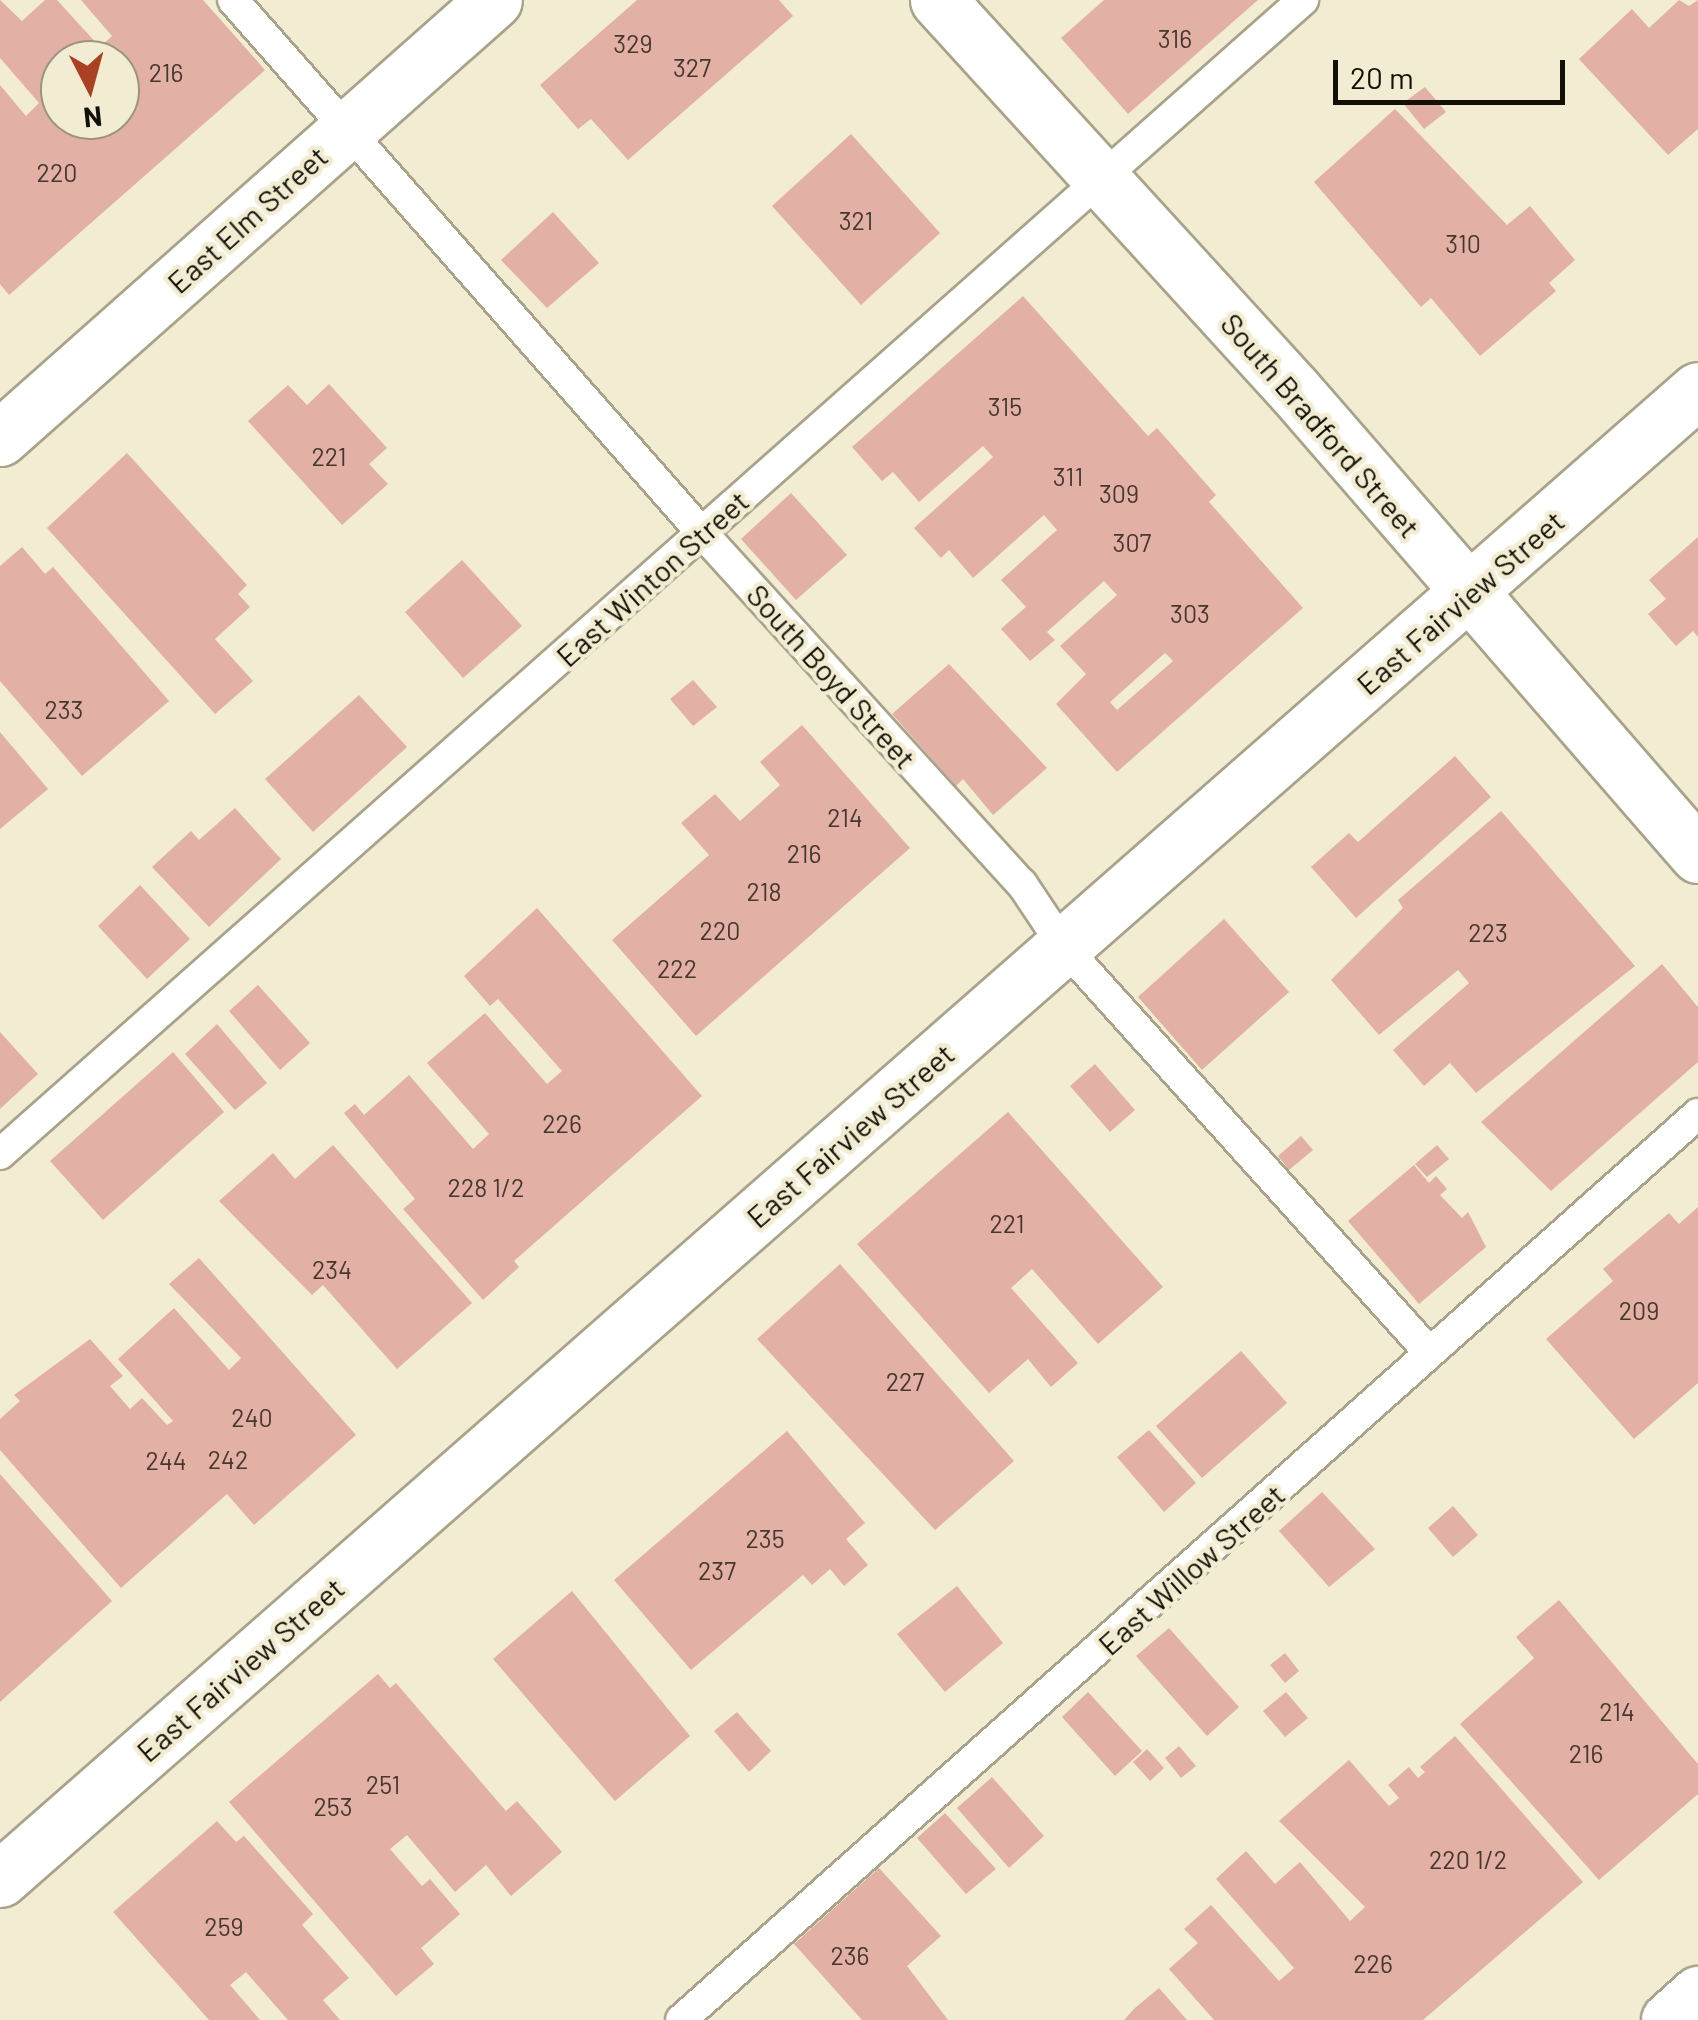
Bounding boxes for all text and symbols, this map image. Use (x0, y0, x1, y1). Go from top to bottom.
house number: 316 (1158, 23, 1192, 53)
house number: 329 (613, 28, 653, 58)
north arrow (40, 40, 140, 140)
scale bar (1338, 40, 1570, 102)
house number: 327 (673, 52, 711, 82)
house number: 216 (149, 57, 183, 87)
text: 20 m (1350, 59, 1414, 95)
text: N (82, 100, 104, 136)
street label: East Elm Street (160, 138, 334, 300)
house number: 220 (37, 157, 77, 187)
house number: 321 (839, 205, 873, 235)
house number: 310 (1445, 228, 1481, 258)
street label: South Bradford Street (1214, 306, 1428, 544)
house number: 315 (988, 391, 1022, 421)
house number: 221 (311, 441, 347, 471)
house number: 311 (1053, 461, 1083, 491)
house number: 309 (1099, 478, 1139, 508)
street label: East Winton Street (549, 482, 755, 674)
street label: East Fairview Street (1349, 502, 1571, 702)
house number: 307 (1113, 527, 1151, 557)
street label: South Boyd Street (740, 577, 924, 775)
house number: 303 (1170, 598, 1210, 628)
house number: 233 (45, 694, 83, 724)
house number: 214 (827, 802, 863, 832)
house number: 216 (787, 838, 821, 868)
house number: 218 (747, 876, 781, 906)
house number: 220 (700, 915, 740, 945)
house number: 223 (1468, 917, 1508, 947)
house number: 222 (657, 953, 697, 983)
street label: East Fairview Street (739, 1035, 961, 1235)
house number: 226 (542, 1108, 582, 1138)
house number: 228 1/2 (448, 1172, 524, 1202)
house number: 221 (989, 1208, 1025, 1238)
house number: 234 (312, 1254, 352, 1284)
house number: 209 (1619, 1295, 1659, 1325)
house number: 227 (886, 1366, 924, 1396)
house number: 240 (231, 1402, 273, 1432)
house number: 242 (208, 1444, 248, 1474)
house number: 244 (146, 1445, 186, 1475)
street label: East Willow Street (1091, 1476, 1291, 1662)
house number: 235 (746, 1523, 784, 1553)
house number: 237 (698, 1555, 736, 1585)
street label: East Fairview Street (129, 1569, 351, 1769)
house number: 214 (1599, 1696, 1635, 1726)
house number: 216 (1569, 1738, 1603, 1768)
house number: 251 (366, 1769, 400, 1799)
house number: 253 (313, 1791, 353, 1821)
house number: 220 1/2 (1429, 1844, 1507, 1874)
house number: 259 (204, 1911, 244, 1941)
house number: 236 (831, 1940, 869, 1970)
house number: 226 (1353, 1948, 1393, 1978)

